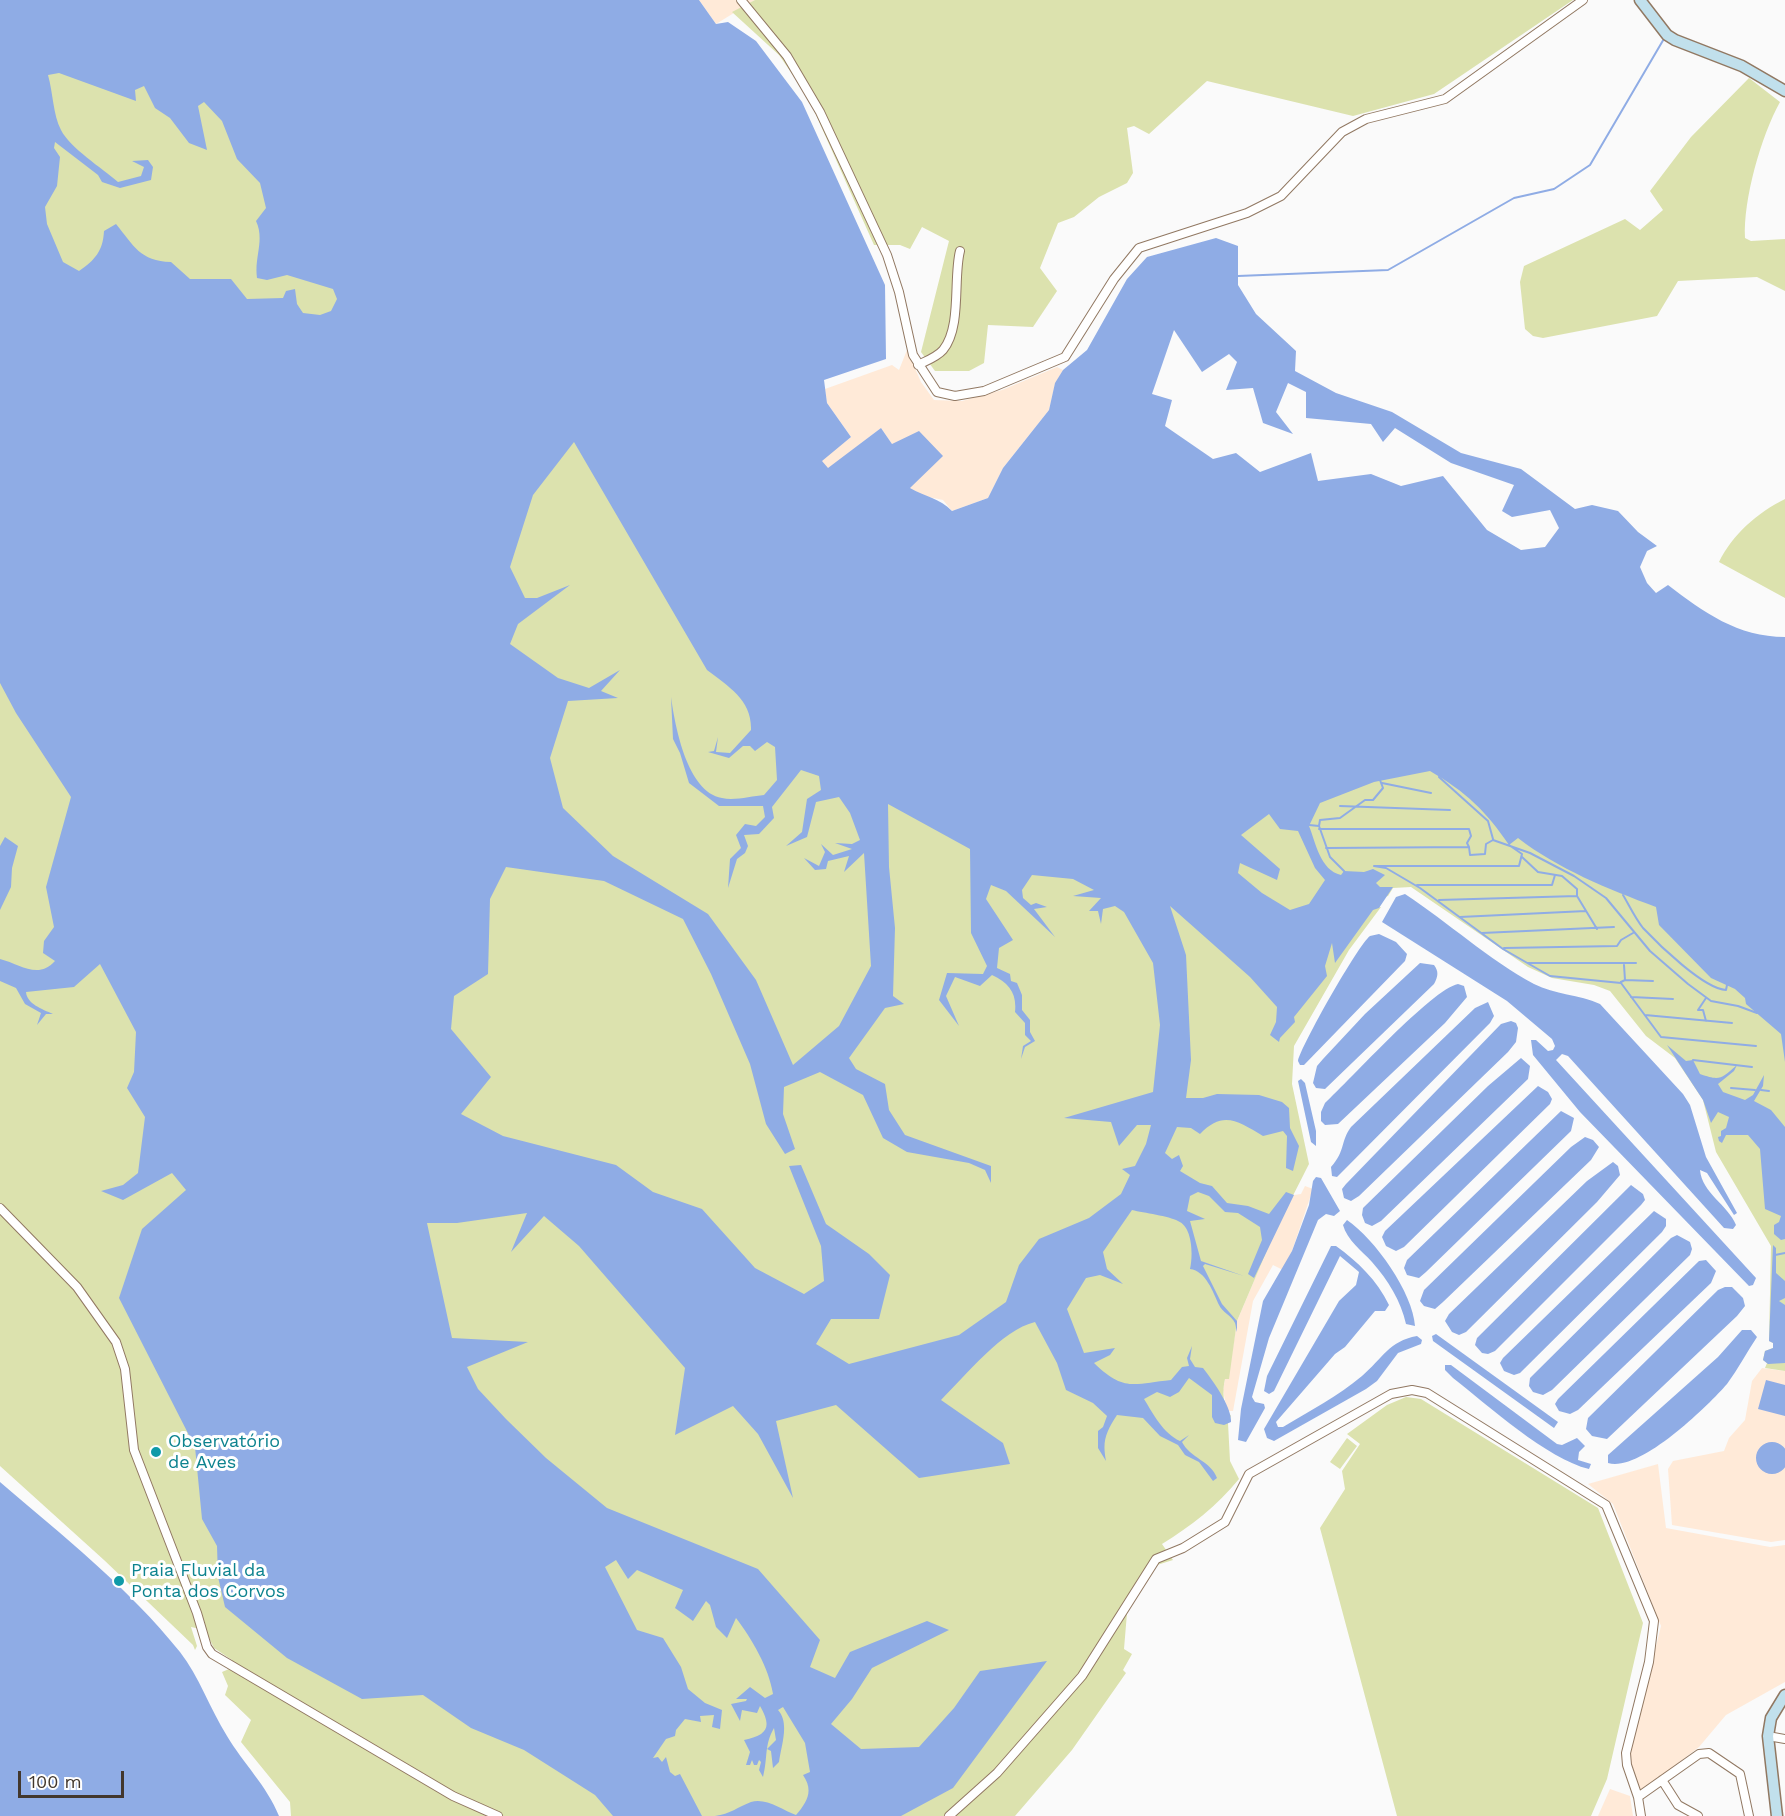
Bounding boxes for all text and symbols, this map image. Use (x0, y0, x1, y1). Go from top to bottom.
place label: Observatório de Aves (168, 1431, 280, 1474)
marker: Observatório de Aves (149, 1445, 163, 1459)
place label: Praia Fluvial da Ponta dos Corvos (131, 1560, 285, 1602)
marker: Praia Fluvial da Ponta dos Corvos (112, 1574, 126, 1588)
scale bar (21, 1759, 128, 1797)
text: 100 m (29, 1771, 82, 1792)

